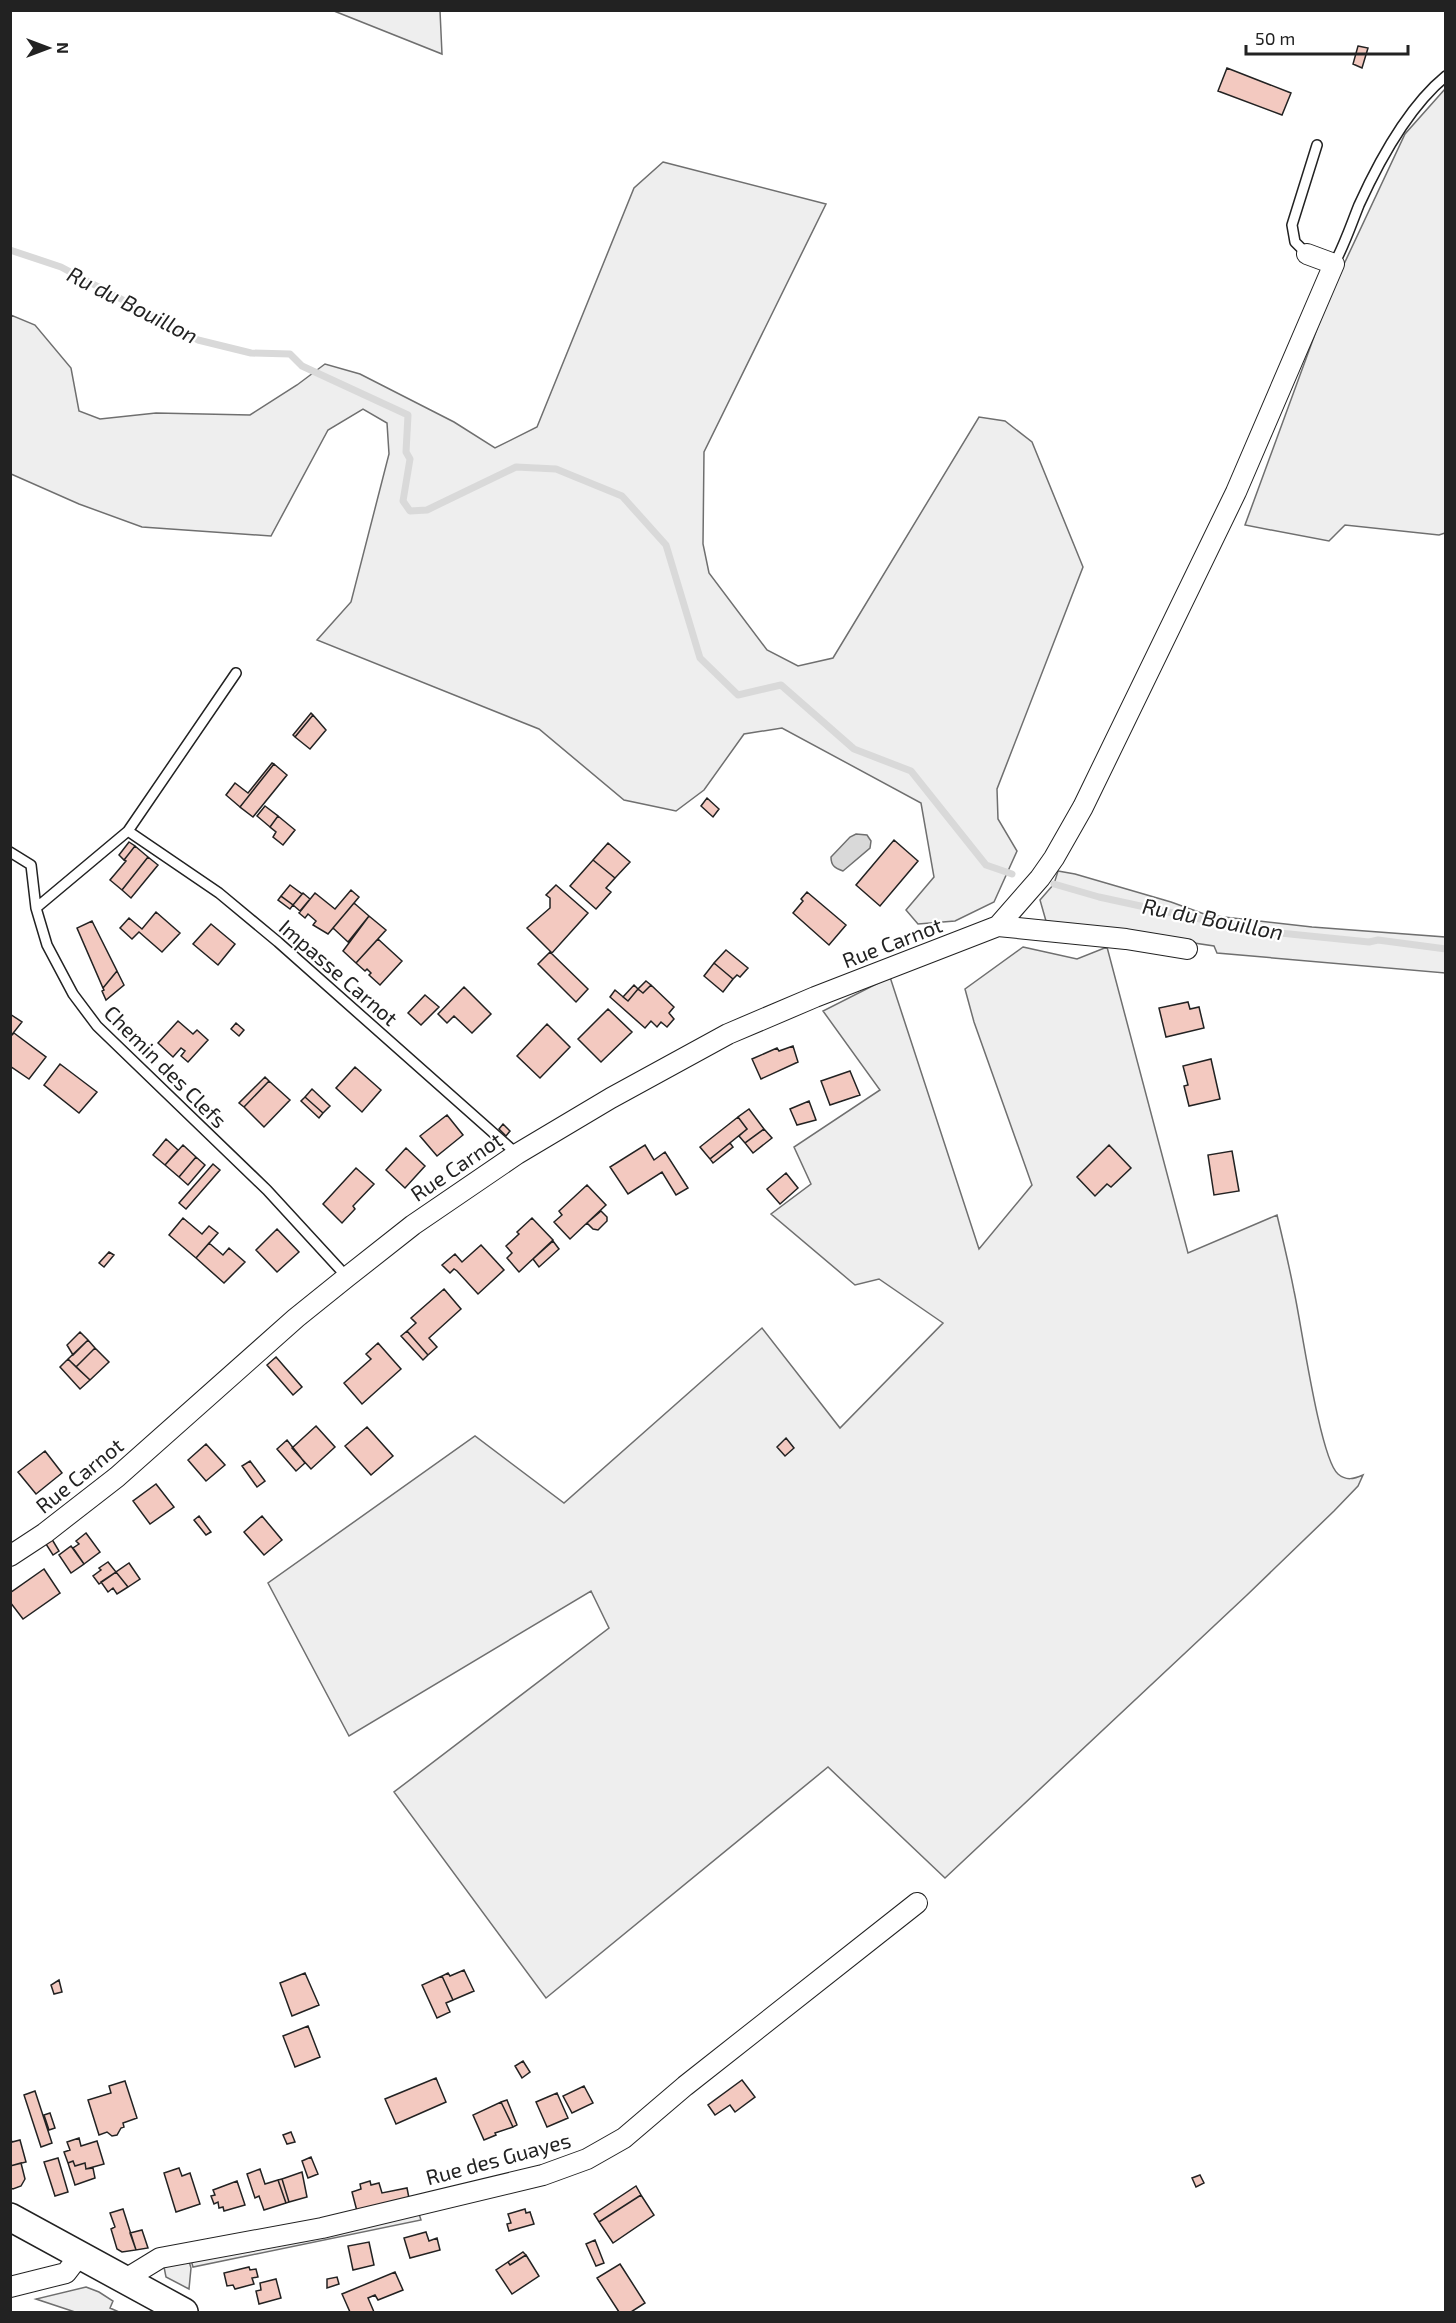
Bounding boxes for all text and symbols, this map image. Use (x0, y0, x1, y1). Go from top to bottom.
north arrow (18, 18, 78, 78)
scale bar (1246, 18, 1408, 56)
text: 50 m (1255, 27, 1295, 49)
text: N (54, 42, 73, 54)
water label: Ru du Bouillon (63, 260, 203, 348)
water label: Ru du Bouillon (1140, 892, 1286, 944)
street label: Rue Carnot (839, 912, 945, 972)
street label: Impasse Carnot (275, 914, 403, 1030)
street label: Chemin des Clefs (100, 1000, 232, 1132)
street label: Rue Carnot (406, 1126, 506, 1206)
street label: Rue Carnot (30, 1432, 128, 1518)
street label: Rue des Guayes (423, 2127, 573, 2189)

